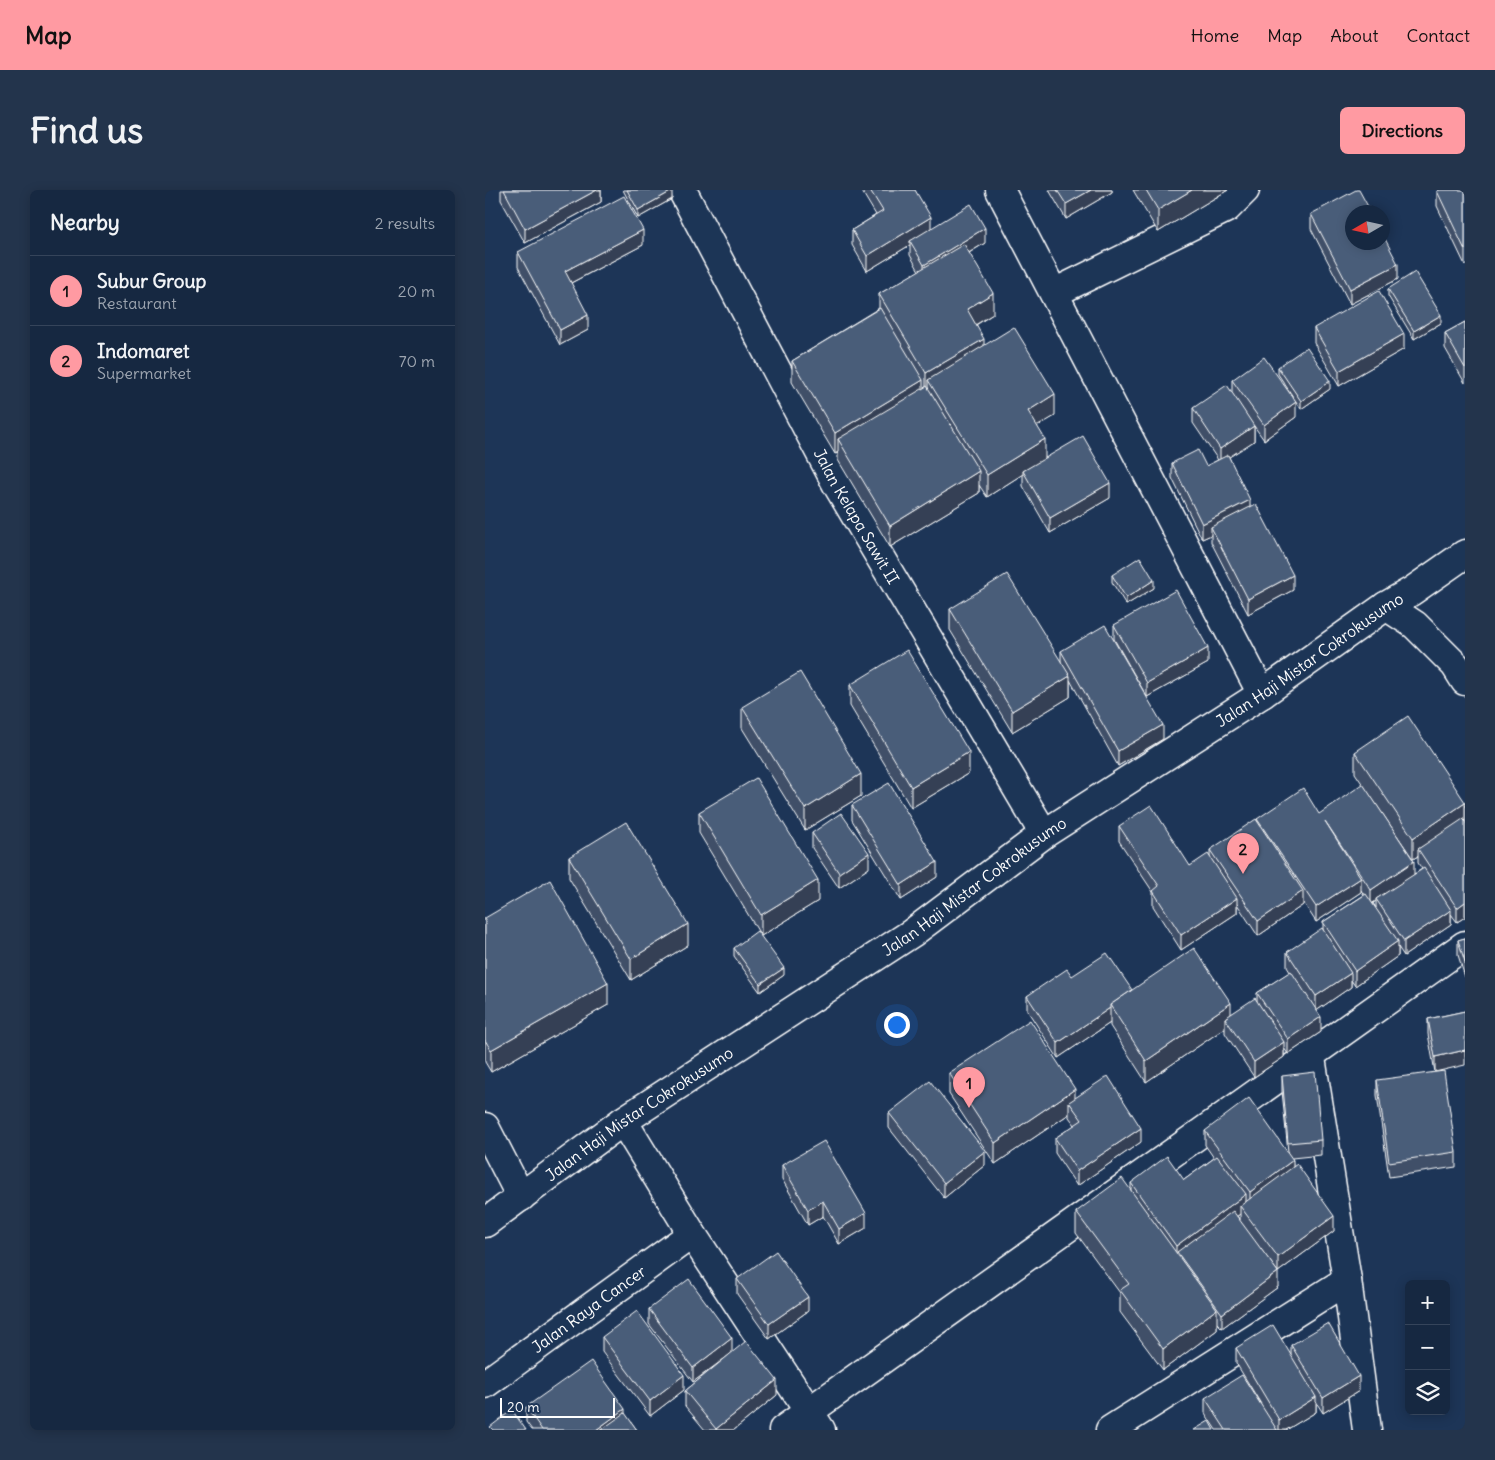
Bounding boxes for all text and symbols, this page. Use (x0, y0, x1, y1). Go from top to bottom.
text: Map (25, 20, 72, 50)
text: Home (1191, 24, 1239, 47)
text: Map (1267, 24, 1302, 47)
text: About (1330, 24, 1378, 47)
text: Contact (1406, 24, 1470, 47)
button: Directions (1340, 107, 1465, 154)
text: Find us (30, 108, 143, 152)
north arrow (1345, 205, 1390, 250)
text: Nearby (50, 209, 120, 236)
text: 2 results (375, 213, 435, 233)
text: Subur Group (97, 269, 206, 293)
text: 1 (63, 281, 69, 301)
text: 20 m (398, 281, 435, 301)
text: Restaurant (97, 293, 177, 313)
text: Indomaret (97, 339, 189, 363)
text: 2 (62, 351, 70, 371)
text: 70 m (399, 351, 435, 371)
text: Supermarket (97, 363, 191, 383)
street label: Jalan Kelapa Sawit II (810, 445, 904, 588)
street label: Jalan Haji Mistar Cokrokusumo (1212, 588, 1407, 731)
street label: Jalan Haji Mistar Cokrokusumo (878, 812, 1070, 960)
pin: 2 (1227, 833, 1259, 874)
your location (884, 1012, 910, 1038)
street label: Jalan Haji Mistar Cokrokusumo (541, 1042, 737, 1185)
pin: 1 (953, 1067, 985, 1108)
street label: Jalan Raya Cancer (528, 1261, 650, 1357)
map controls (1405, 1280, 1450, 1415)
button: + (1405, 1280, 1450, 1325)
button: − (1405, 1325, 1450, 1370)
button: layers (1405, 1370, 1450, 1415)
scale bar (500, 1395, 615, 1418)
text: 20 m (507, 1398, 540, 1416)

